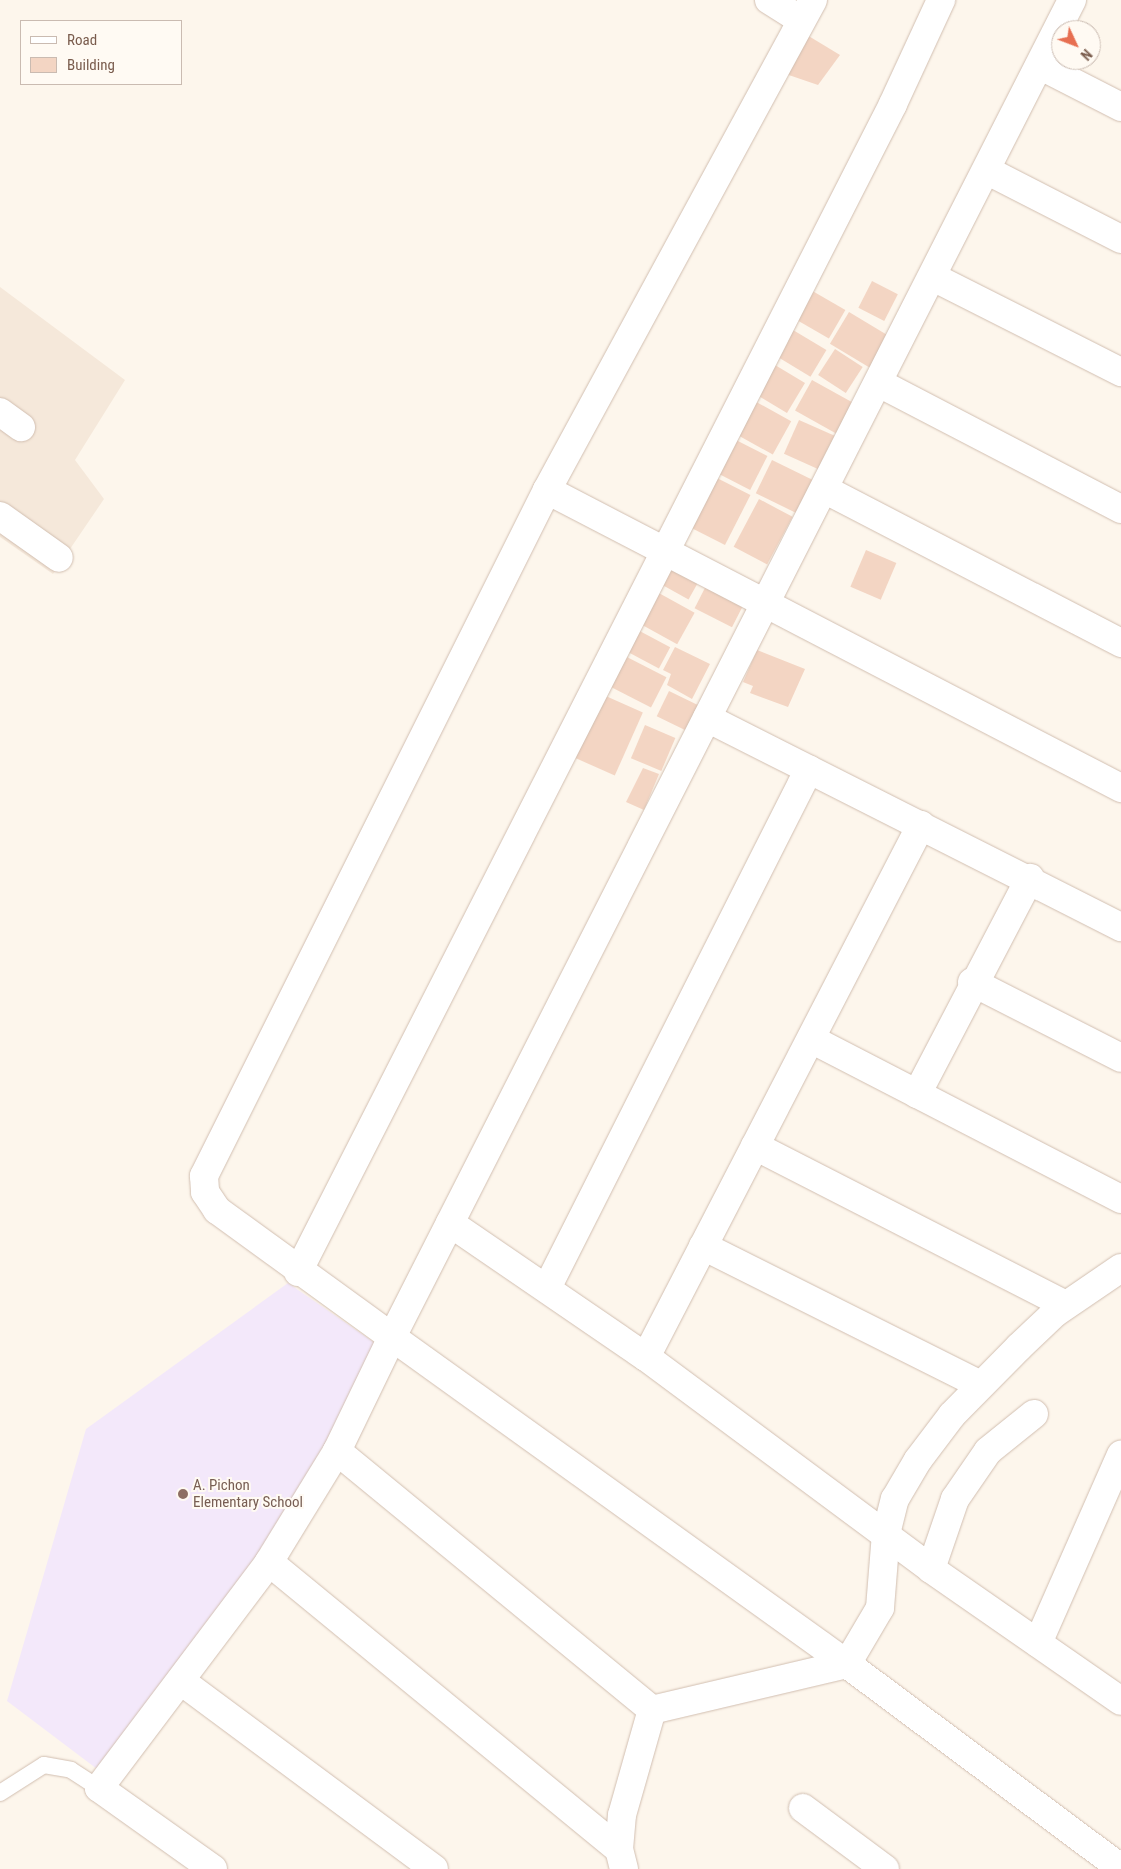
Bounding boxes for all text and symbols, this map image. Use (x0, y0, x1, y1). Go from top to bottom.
legend (20, 20, 182, 85)
north arrow (1051, 20, 1101, 70)
text: Road (67, 31, 97, 49)
text: N (1077, 46, 1095, 63)
text: Building (67, 56, 115, 74)
place label: A. Pichon Elementary School (193, 1476, 303, 1511)
marker: A. Pichon Elementary School (177, 1488, 189, 1500)

